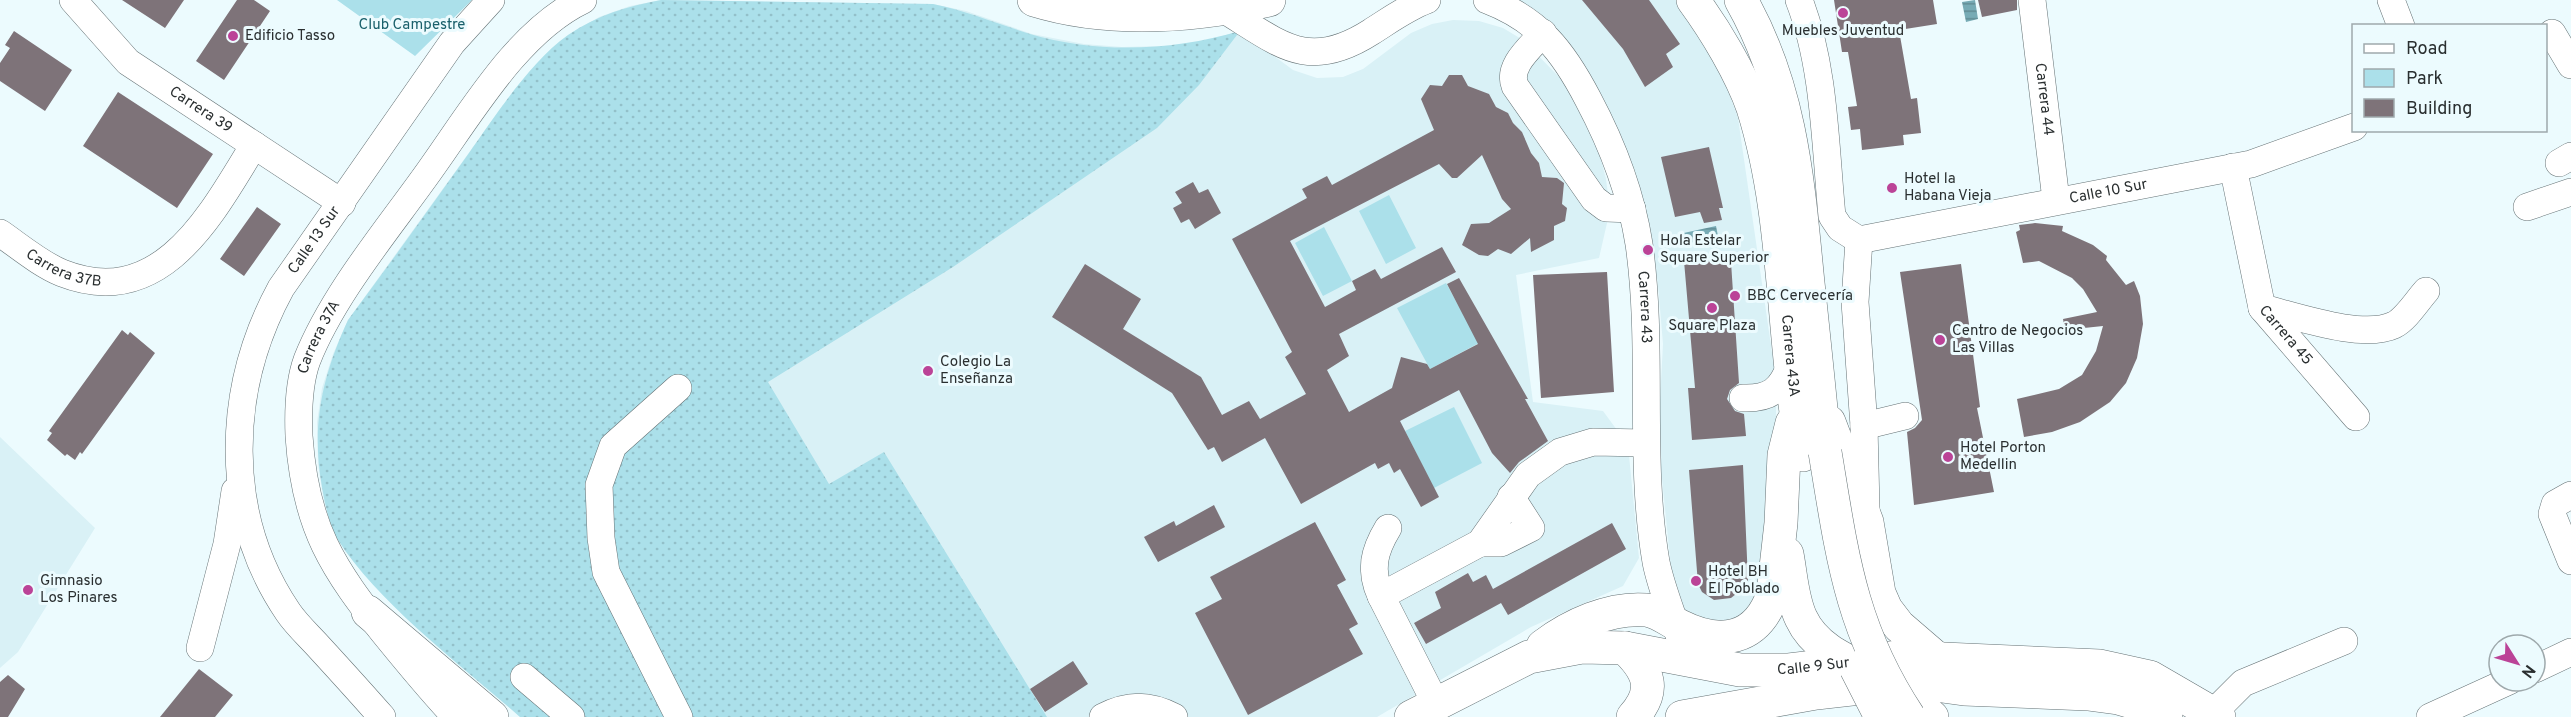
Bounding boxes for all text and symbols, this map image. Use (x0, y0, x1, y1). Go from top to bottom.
marker: Muebles Juventud (1836, 6, 1850, 20)
park label: Club Campestre (359, 16, 465, 35)
place label: Muebles Juventud (1782, 22, 1904, 41)
legend (2352, 24, 2547, 132)
place label: Edificio Tasso (245, 27, 335, 46)
marker: Edificio Tasso (226, 29, 240, 43)
text: Road (2406, 38, 2448, 61)
street label: Carrera 44 (2030, 62, 2058, 137)
text: Park (2406, 68, 2443, 91)
street label: Carrera 39 (165, 82, 236, 138)
text: Building (2406, 98, 2472, 121)
place label: Hotel la Habana Vieja (1904, 170, 1991, 206)
street label: Calle 10 Sur (2068, 175, 2149, 209)
marker: Hotel la Habana Vieja (1885, 181, 1899, 195)
street label: Calle 13 Sur (284, 202, 345, 278)
place label: Hola Estelar Square Superior (1660, 232, 1769, 268)
marker: Hola Estelar Square Superior (1641, 243, 1655, 257)
street label: Carrera 37B (22, 245, 102, 291)
street label: Carrera 43 (1633, 270, 1655, 344)
place label: BBC Cervecería (1747, 287, 1853, 306)
marker: BBC Cervecería (1728, 289, 1742, 303)
street label: Carrera 37A (294, 297, 345, 376)
marker: Square Plaza (1705, 301, 1719, 315)
street label: Carrera 45 (2255, 301, 2317, 369)
street label: Carrera 43A (1776, 314, 1803, 398)
place label: Square Plaza (1668, 317, 1756, 336)
place label: Centro de Negocios Las Villas (1952, 322, 2083, 358)
marker: Centro de Negocios Las Villas (1933, 333, 1947, 347)
place label: Colegio La Enseñanza (940, 353, 1013, 389)
marker: Colegio La Enseñanza (921, 364, 935, 378)
place label: Hotel Porton Medellin (1960, 439, 2046, 475)
marker: Hotel Porton Medellin (1941, 450, 1955, 464)
place label: Hotel BH El Poblado (1708, 563, 1780, 599)
place label: Gimnasio Los Pinares (40, 572, 117, 608)
marker: Hotel BH El Poblado (1689, 574, 1703, 588)
marker: Gimnasio Los Pinares (21, 583, 35, 597)
north arrow (2487, 633, 2547, 693)
street label: Calle 9 Sur (1777, 653, 1851, 680)
text: N (2516, 660, 2539, 681)

